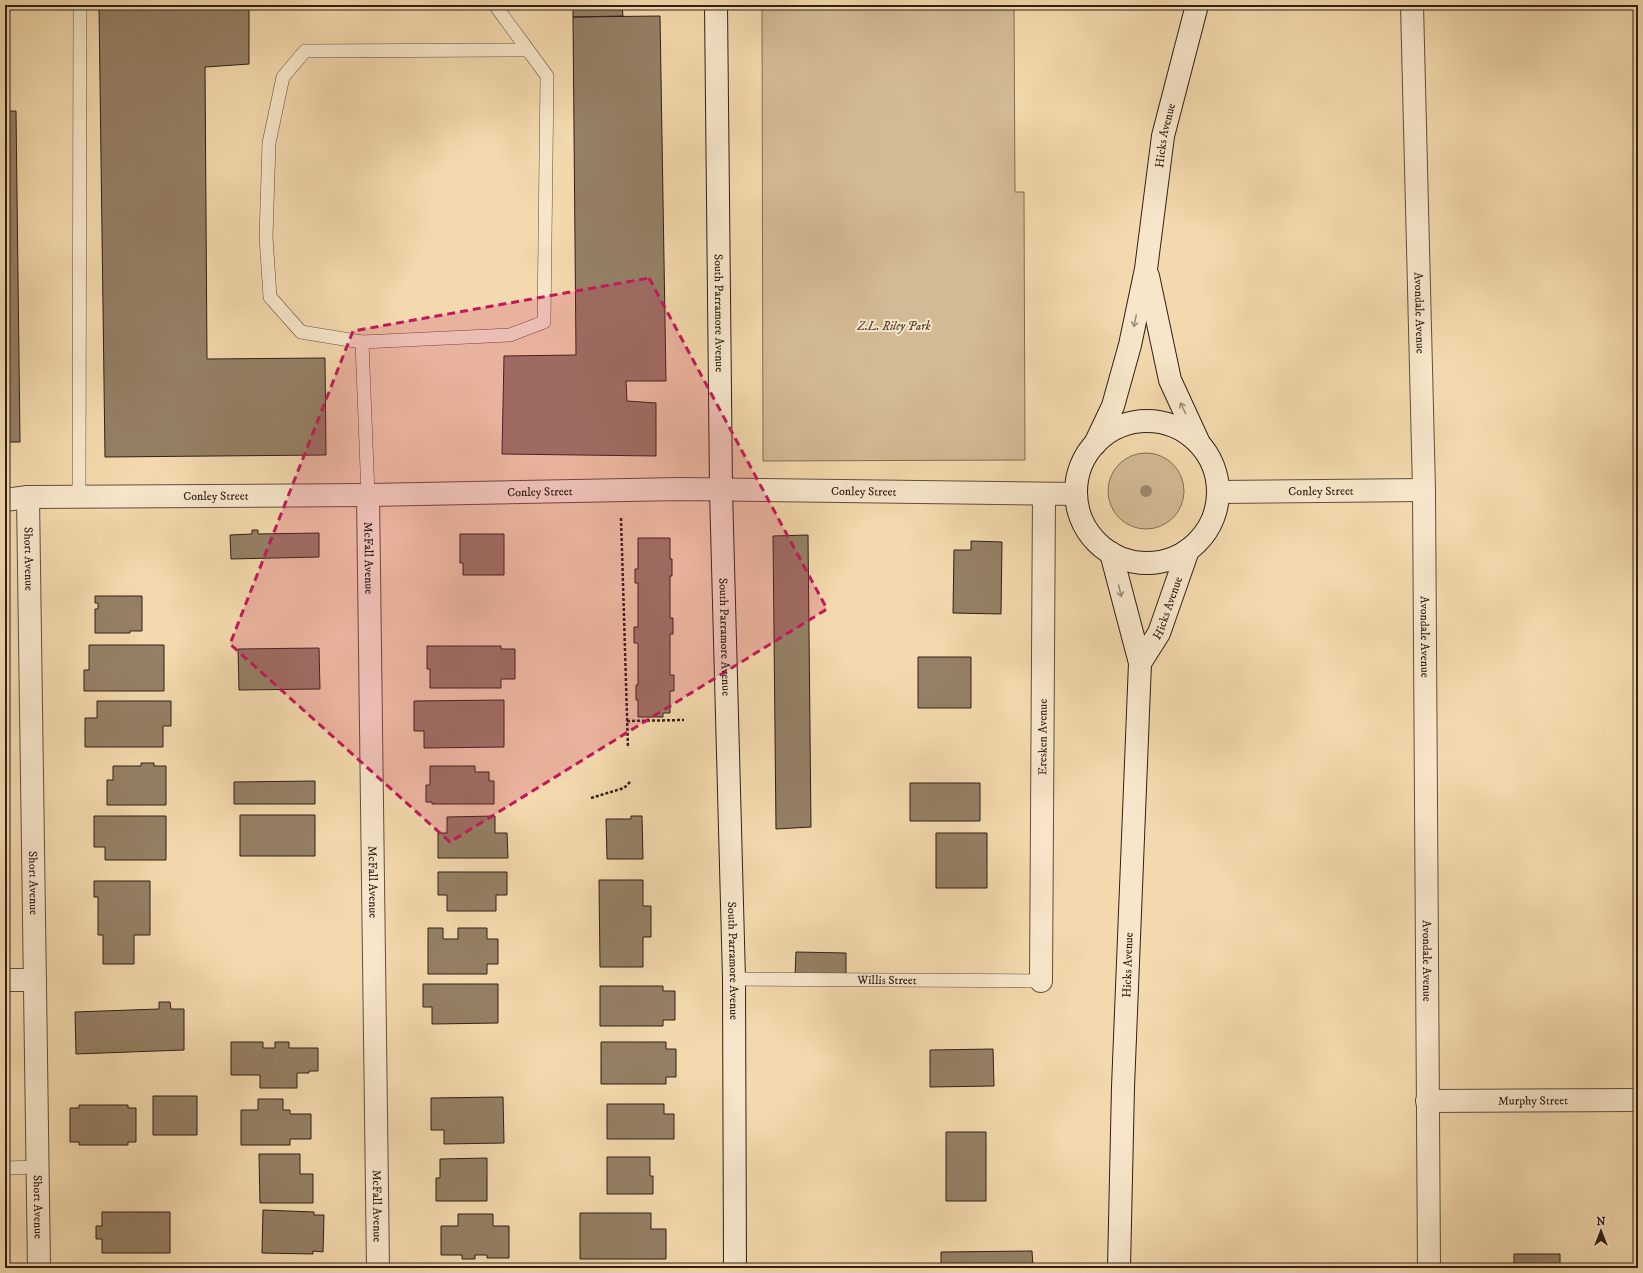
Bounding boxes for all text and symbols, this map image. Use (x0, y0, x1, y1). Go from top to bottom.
street label: Hicks Avenue (1152, 102, 1179, 169)
street label: South Parramore Avenue (711, 254, 727, 372)
street label: Avondale Avenue (1411, 272, 1428, 354)
one-way arrow (1131, 314, 1139, 327)
park label: Z.L. Riley Park (857, 319, 930, 334)
one-way arrow (1179, 402, 1186, 414)
street label: Conley Street (831, 483, 897, 499)
street label: Conley Street (1288, 483, 1354, 499)
street label: Conley Street (507, 484, 573, 500)
street label: Conley Street (183, 488, 249, 504)
street label: McFall Avenue (361, 522, 377, 594)
street label: Short Avenue (21, 527, 37, 591)
street label: Hicks Avenue (1149, 575, 1186, 642)
street label: South Parramore Avenue (716, 578, 734, 696)
one-way arrow (1117, 584, 1125, 597)
street label: Avondale Avenue (1417, 596, 1433, 678)
street label: Eresken Avenue (1035, 699, 1050, 775)
street label: McFall Avenue (365, 846, 381, 918)
street label: Short Avenue (26, 851, 41, 915)
street label: South Parramore Avenue (724, 902, 742, 1020)
street label: Avondale Avenue (1419, 920, 1435, 1002)
street label: Hicks Avenue (1119, 932, 1137, 998)
street label: Willis Street (856, 972, 917, 988)
street label: Murphy Street (1498, 1093, 1568, 1108)
street label: McFall Avenue (369, 1170, 385, 1242)
street label: Short Avenue (30, 1175, 46, 1239)
north arrow (1581, 1211, 1621, 1251)
text: N (1596, 1215, 1606, 1229)

